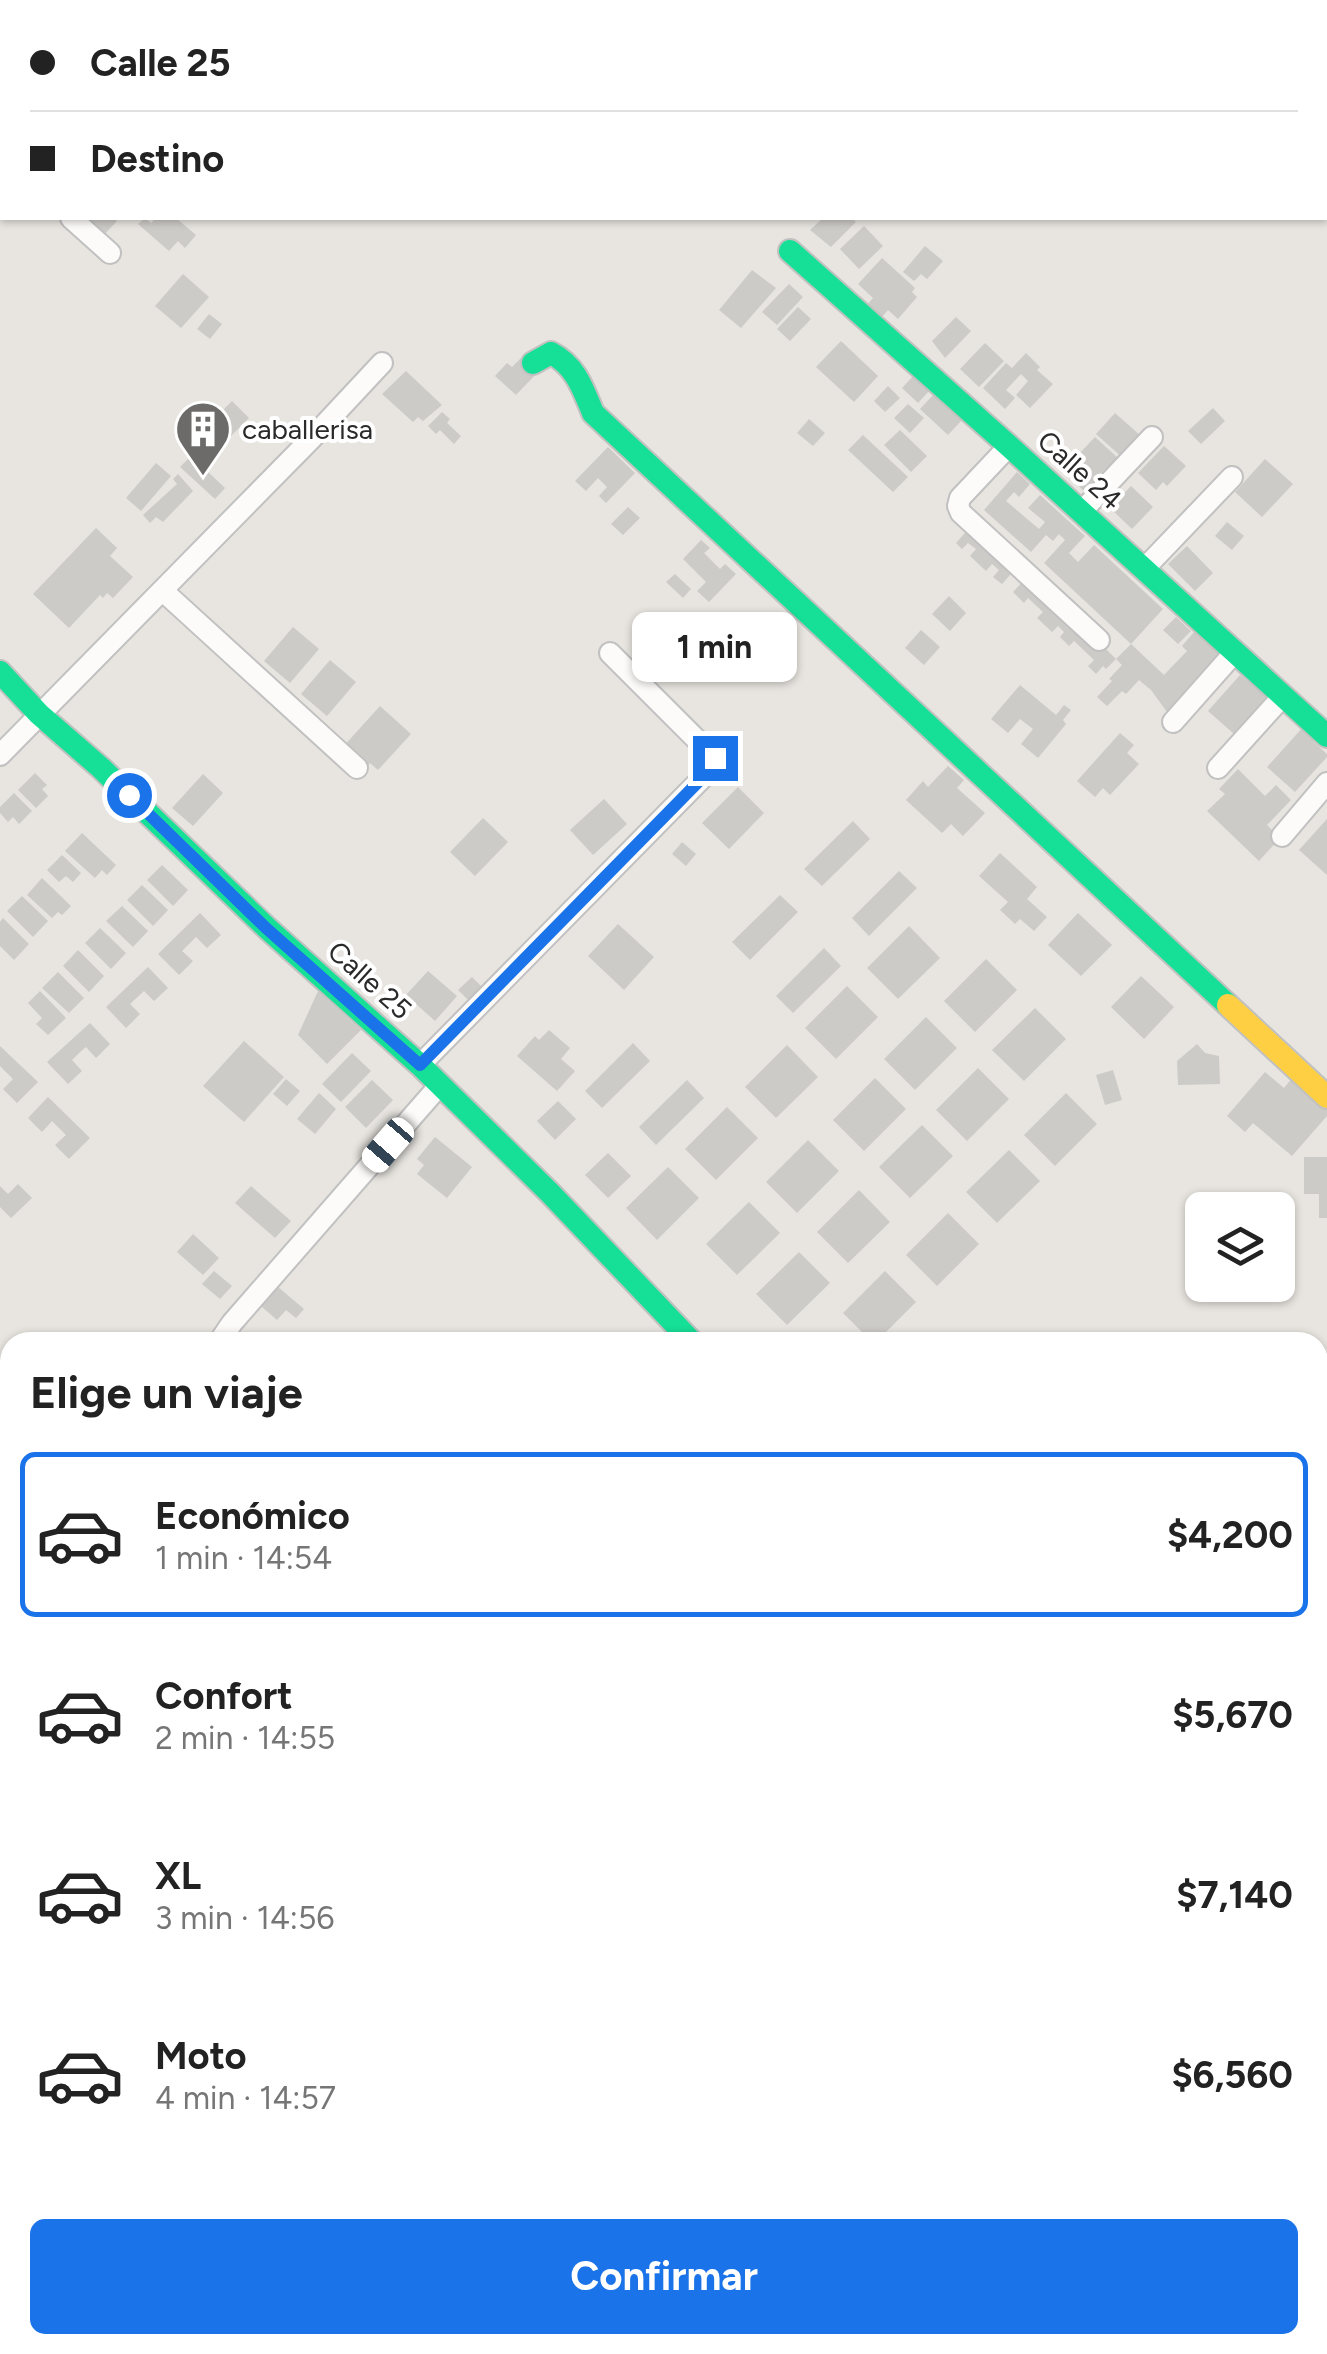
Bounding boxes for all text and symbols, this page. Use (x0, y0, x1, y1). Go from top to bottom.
text: Calle 25 (90, 40, 231, 86)
text: Destino (90, 136, 224, 182)
building icon: caballerisa (173, 399, 233, 478)
place label: caballerisa (242, 412, 373, 446)
street label: Calle 24 (1031, 423, 1129, 517)
callout: 1 min (632, 613, 798, 683)
text: 1 min (677, 628, 752, 666)
route end (693, 736, 738, 781)
route start (107, 773, 152, 818)
street label: Calle 25 (321, 934, 419, 1026)
car (357, 1113, 419, 1177)
map controls (1185, 1192, 1295, 1302)
button: layers (1185, 1192, 1295, 1302)
text: Elige un viaje (30, 1365, 303, 1419)
icon: car (35, 1490, 125, 1580)
text: Económico (155, 1493, 350, 1539)
text: $4,200 (1167, 1512, 1293, 1558)
text: 1 min · 14:54 (155, 1539, 332, 1577)
icon: car (35, 1670, 125, 1760)
text: Confort (155, 1673, 292, 1719)
text: $5,670 (1172, 1692, 1293, 1738)
text: 2 min · 14:55 (155, 1719, 335, 1757)
icon: car (35, 1850, 125, 1940)
text: XL (155, 1853, 201, 1899)
text: $7,140 (1176, 1872, 1293, 1918)
text: 3 min · 14:56 (155, 1899, 334, 1937)
icon: car (35, 2030, 125, 2120)
text: Moto (155, 2033, 247, 2079)
text: $6,560 (1171, 2052, 1293, 2098)
text: 4 min · 14:57 (155, 2079, 336, 2117)
button: Confirmar (30, 2219, 1298, 2334)

